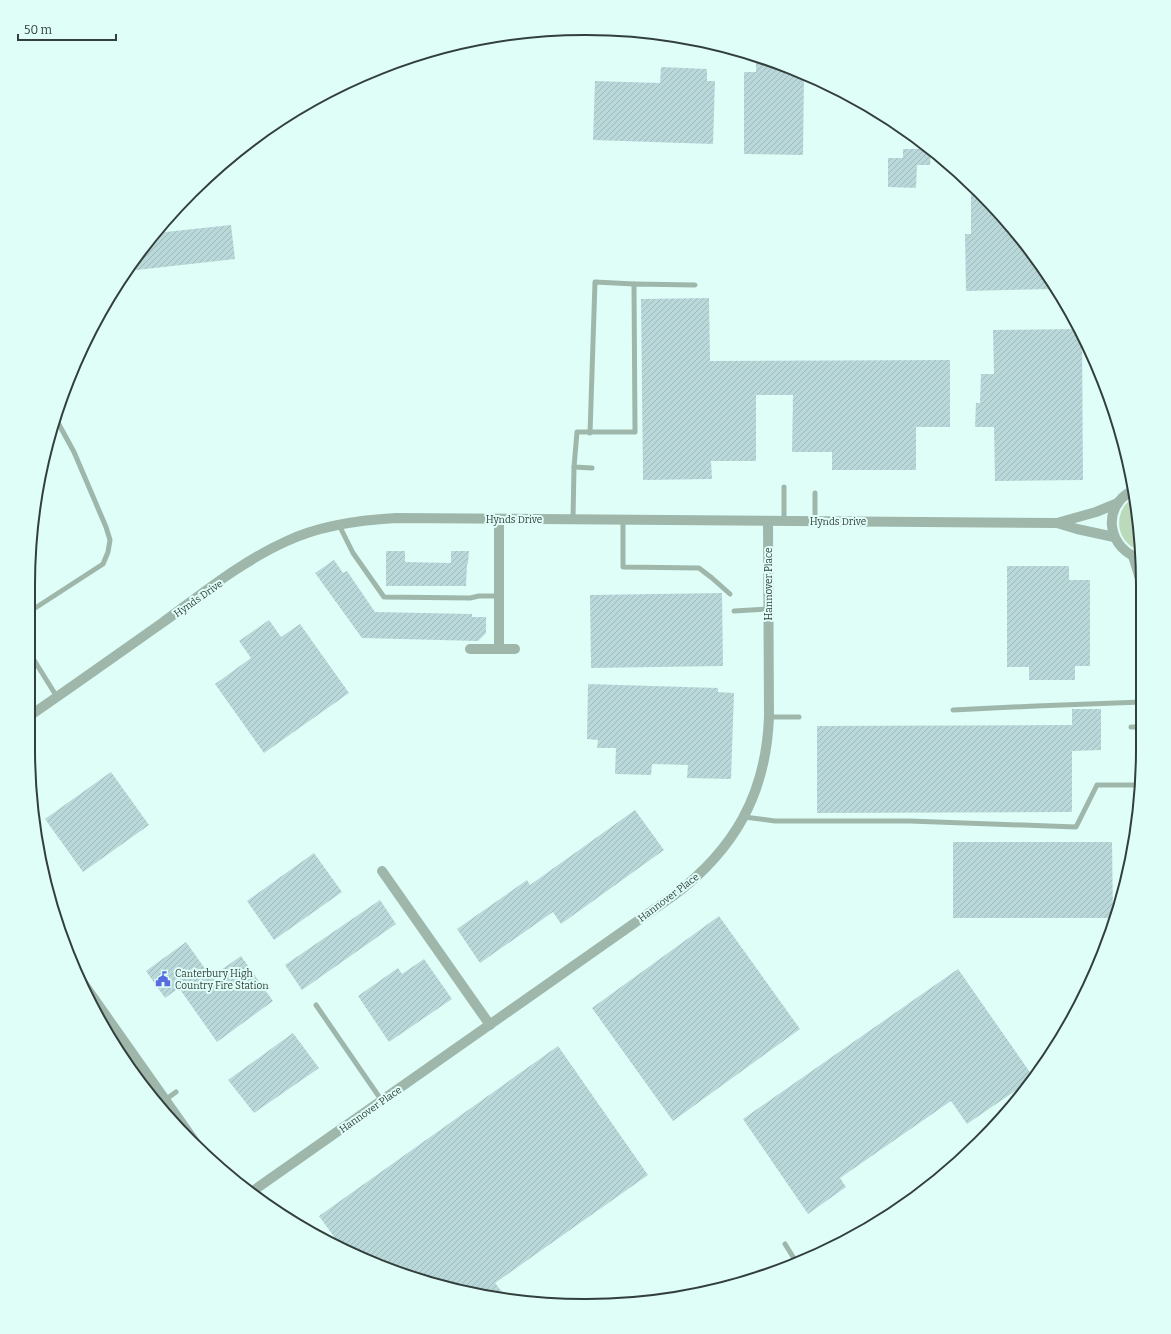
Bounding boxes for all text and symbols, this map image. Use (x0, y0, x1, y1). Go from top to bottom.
scale bar (18, 16, 116, 42)
text: 50 m (24, 23, 53, 37)
street label: Hynds Drive (486, 514, 542, 526)
street label: Hynds Drive (810, 516, 866, 528)
street label: Hannover Place (763, 548, 775, 620)
street label: Hynds Drive (172, 578, 225, 620)
street label: Hannover Place (636, 871, 701, 925)
place label: Canterbury High Country Fire Station (175, 968, 269, 992)
public building icon: Canterbury High Country Fire Station (154, 970, 172, 988)
street label: Hannover Place (337, 1084, 404, 1136)

